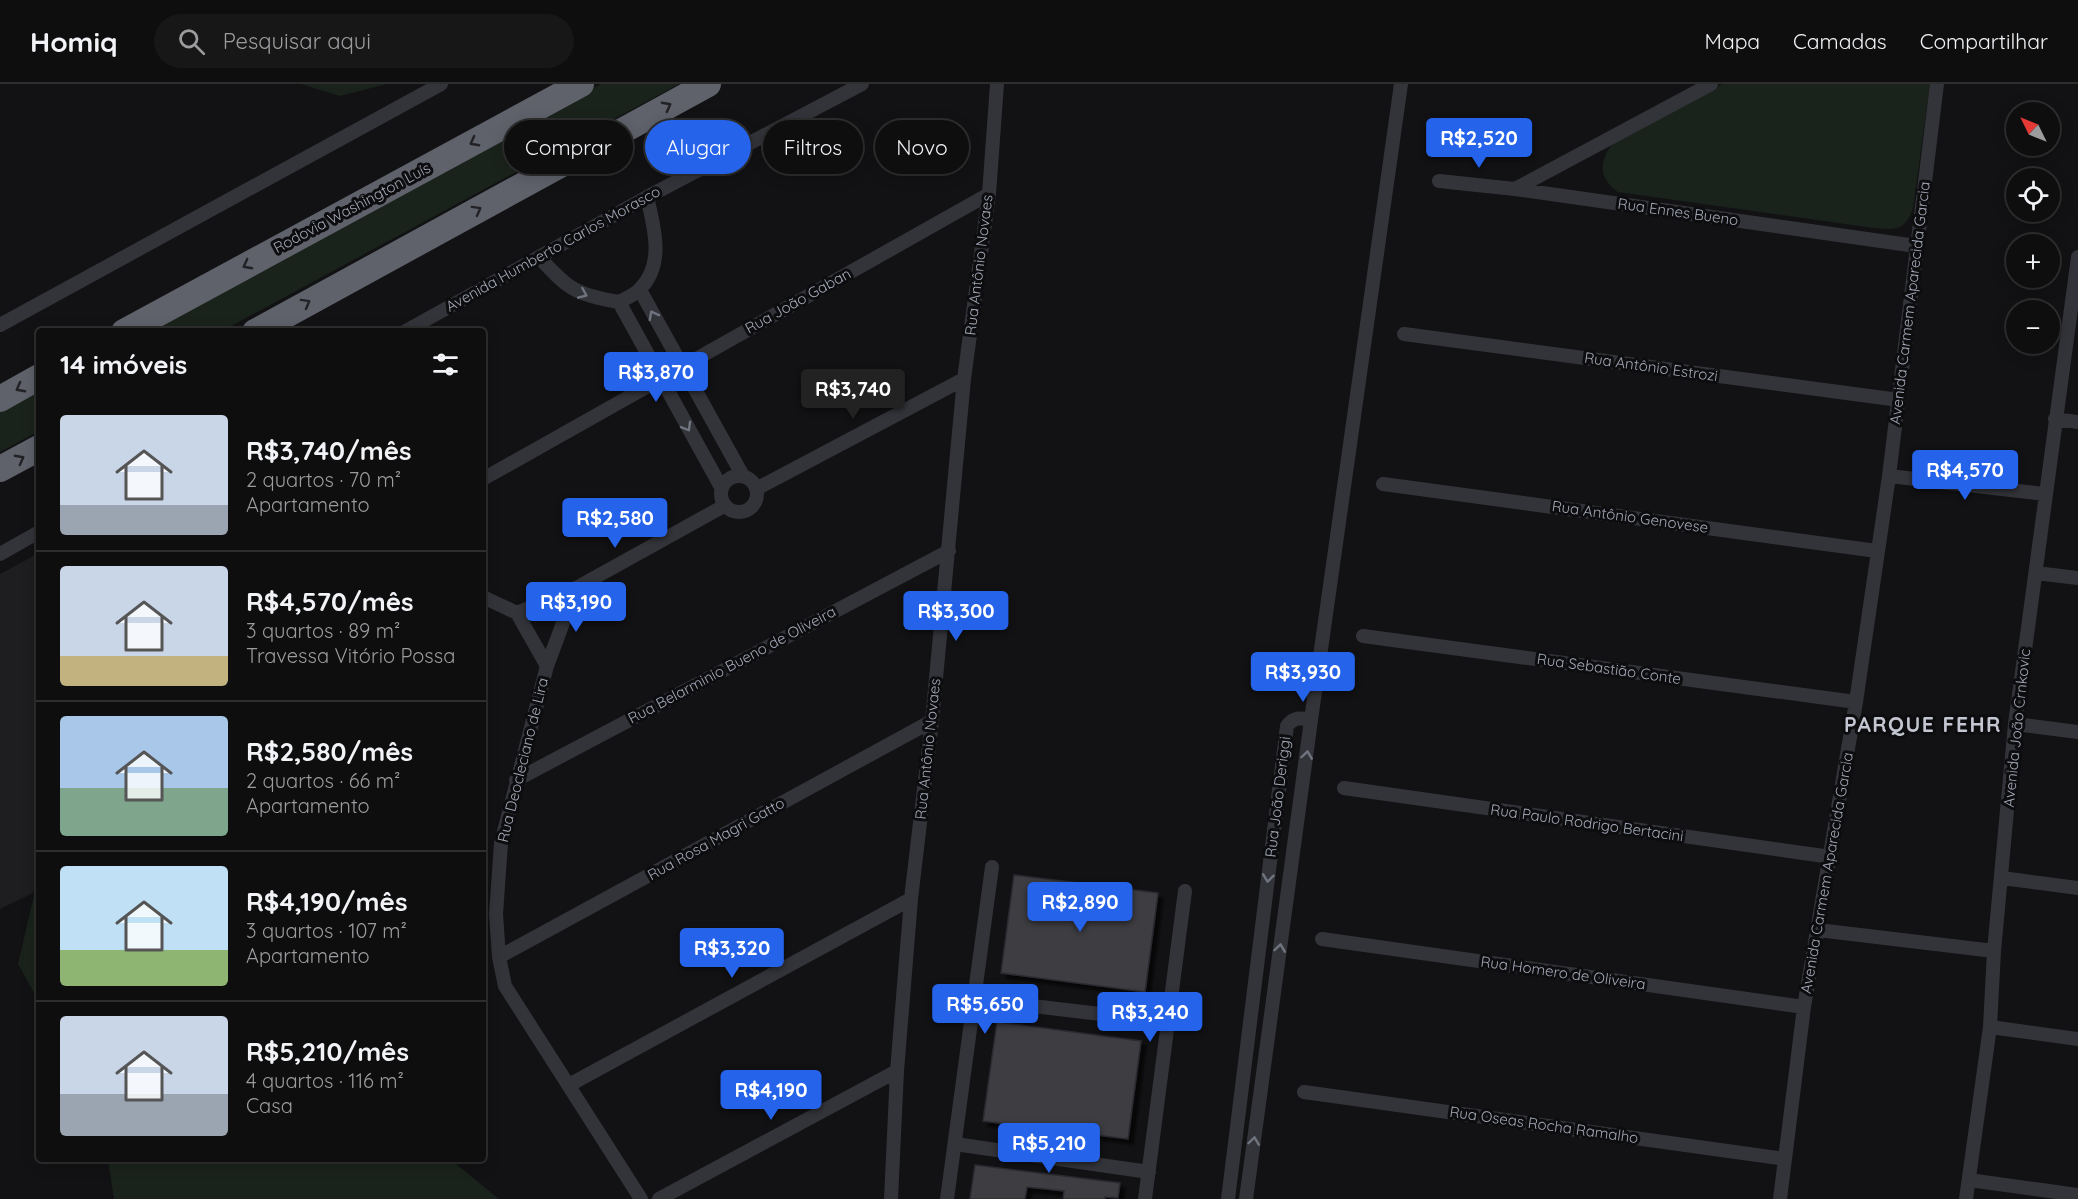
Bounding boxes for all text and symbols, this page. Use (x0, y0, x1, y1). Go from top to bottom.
search box (154, 14, 574, 68)
text: Homiq (30, 24, 118, 59)
icon: search (175, 25, 208, 58)
text: Pesquisar aqui (223, 27, 371, 55)
text: Mapa (1705, 28, 1760, 54)
text: Camadas (1793, 28, 1887, 54)
text: Compartilhar (1920, 28, 2048, 54)
one-way arrow (660, 102, 671, 113)
north arrow (2006, 102, 2060, 156)
map controls (2006, 102, 2060, 354)
pin: R$2,520 (1424, 118, 1534, 169)
chip: Comprar (504, 120, 633, 174)
chip: Alugar (645, 120, 751, 174)
chip: Filtros (763, 120, 863, 174)
chip: Novo (875, 120, 969, 174)
text: R$2,520 (1440, 125, 1518, 150)
one-way arrow (470, 135, 480, 146)
street label: Rodovia Washington Luís (270, 158, 434, 257)
button: locate (2006, 168, 2060, 222)
street label: Avenida Carmem Aparecida Garcia (1885, 180, 1934, 426)
street label: Avenida Humberto Carlos Morasco (442, 181, 663, 316)
street label: Rua Antônio Novaes (960, 194, 997, 336)
street label: Rua Ennes Bueno (1617, 194, 1740, 229)
one-way arrow (471, 206, 481, 217)
button: + (2006, 234, 2060, 288)
one-way arrow (243, 258, 253, 269)
street label: Rua João Gaban (742, 264, 854, 337)
one-way arrow (576, 286, 587, 298)
one-way arrow (300, 299, 310, 310)
button: − (2006, 300, 2060, 354)
one-way arrow (649, 311, 660, 321)
text: 14 imóveis (60, 348, 187, 381)
icon: filters (429, 348, 462, 381)
street label: Rua Antônio Estrozi (1583, 348, 1719, 385)
pin: R$3,870 (601, 352, 711, 403)
text: R$3,870 (618, 359, 694, 384)
pin: R$3,740 (798, 369, 908, 420)
text: R$3,740 (815, 376, 891, 401)
one-way arrow (15, 381, 26, 392)
one-way arrow (680, 421, 692, 432)
text: R$3,740/mês (246, 434, 412, 467)
icon: home (108, 439, 180, 511)
pin: R$4,570 (1910, 450, 2020, 501)
one-way arrow (13, 455, 24, 466)
text: R$4,570 (1926, 457, 2004, 482)
text: 2 quartos · 70 m² (246, 467, 401, 492)
text: Apartamento (246, 492, 370, 517)
street label: Rua Antônio Genovese (1551, 496, 1709, 537)
pin: R$2,580 (560, 498, 670, 549)
text: R$2,580 (576, 505, 654, 530)
pin: R$3,190 (521, 582, 631, 633)
text: R$4,570/mês (246, 585, 414, 618)
text: R$3,190 (540, 589, 612, 614)
icon: home (108, 590, 180, 662)
pin: R$3,300 (901, 591, 1011, 642)
text: R$3,300 (917, 598, 995, 623)
street label: Rua Belarminio Bueno de Oliveira (625, 602, 839, 728)
text: 3 quartos · 89 m² (246, 618, 400, 643)
text: Travessa Vitório Possa (246, 643, 455, 668)
street label: Avenida João Crnkovic (1999, 647, 2034, 808)
street label: Rua Sebastião Conte (1536, 649, 1682, 688)
pin: R$3,930 (1248, 652, 1358, 703)
text: R$3,930 (1265, 659, 1341, 684)
street label: Rua Deocleciano de Lira (493, 676, 552, 844)
street label: Rua Antônio Novaes (911, 678, 944, 820)
district label: PARQUE FEHR (1844, 711, 2002, 737)
text: R$2,580/mês (246, 735, 413, 768)
street label: Rua João Deriggi (1261, 735, 1294, 859)
icon: home (108, 740, 180, 812)
one-way arrow (1300, 750, 1312, 759)
street label: Avenida Carmem Aparecida Garcia (1796, 751, 1857, 995)
text: 2 quartos · 66 m² (246, 768, 400, 793)
text: Apartamento (246, 793, 370, 818)
street label: Rua Rosa Magri Gatto (644, 793, 788, 884)
street label: Rua Paulo Rodrigo Bertacini (1489, 800, 1685, 845)
one-way arrow (1262, 873, 1275, 882)
pin: R$2,890 (1025, 882, 1135, 933)
text: R$4,190/mês (246, 885, 407, 918)
text: R$2,890 (1041, 889, 1119, 914)
icon: home (108, 890, 180, 962)
text: 3 quartos · 107 m² (246, 918, 407, 943)
pin: R$3,320 (677, 928, 787, 979)
text: R$3,320 (694, 935, 770, 960)
text: Apartamento (246, 943, 370, 968)
one-way arrow (1274, 943, 1286, 952)
street label: Rua Homero de Oliveira (1479, 952, 1647, 993)
pin: R$5,650 (930, 984, 1040, 1035)
text: R$5,650 (946, 991, 1024, 1016)
pin: R$3,240 (1095, 992, 1205, 1043)
text: R$3,240 (1111, 999, 1189, 1024)
text: R$5,210/mês (246, 1035, 409, 1068)
icon: home (108, 1040, 180, 1112)
text: 4 quartos · 116 m² (246, 1068, 404, 1093)
pin: R$4,190 (716, 1070, 826, 1121)
text: R$4,190 (735, 1077, 807, 1102)
text: Casa (246, 1093, 293, 1118)
street label: Rua Oseas Rocha Ramalho (1448, 1102, 1640, 1147)
pin: R$5,210 (994, 1123, 1104, 1174)
text: R$5,210 (1012, 1130, 1086, 1155)
one-way arrow (1248, 1136, 1260, 1146)

